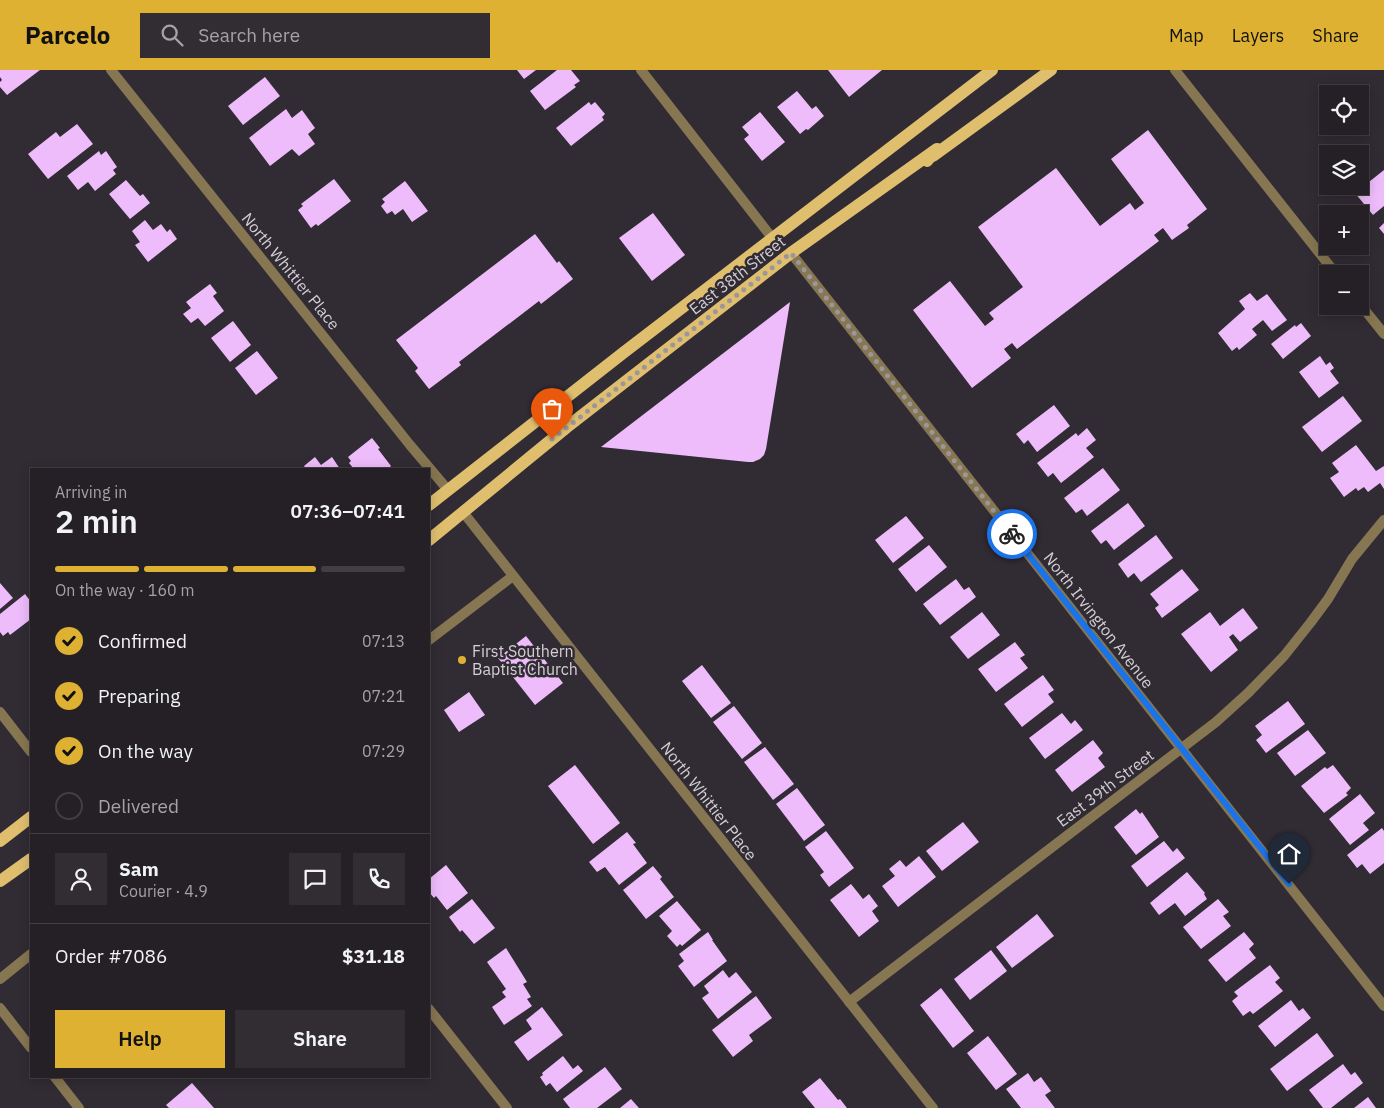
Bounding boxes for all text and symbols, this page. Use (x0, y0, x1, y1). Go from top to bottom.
search box (140, 13, 490, 58)
text: Parcelo (25, 19, 110, 51)
icon: search (158, 21, 186, 49)
text: Search here (198, 23, 300, 47)
text: Map (1169, 24, 1204, 47)
text: Layers (1232, 24, 1284, 47)
text: Share (1312, 24, 1359, 47)
map controls (1319, 85, 1369, 315)
button: locate (1319, 85, 1369, 135)
button: layers (1319, 145, 1369, 195)
button: + (1319, 205, 1369, 255)
street label: North Whittier Place (238, 208, 344, 334)
street label: East 38th Street (685, 231, 789, 319)
button: − (1319, 265, 1369, 315)
pin (531, 388, 573, 439)
icon: bag (538, 395, 566, 423)
text: Arriving in (55, 482, 127, 502)
text: 07:36–07:41 (291, 499, 405, 523)
text: 2 min (55, 500, 138, 542)
courier (987, 509, 1037, 559)
icon: bike (998, 520, 1026, 548)
street label: North Irvington Avenue (1040, 548, 1159, 692)
text: On the way · 160 m (55, 580, 194, 600)
icon: check (55, 627, 83, 655)
text: Confirmed (98, 629, 187, 653)
text: 07:13 (362, 631, 405, 651)
place label: First Southern Baptist Church (472, 641, 578, 679)
marker: First Southern Baptist Church (456, 654, 468, 666)
icon: check (55, 682, 83, 710)
text: Preparing (98, 684, 180, 708)
text: 07:21 (362, 686, 405, 706)
icon: check (55, 737, 83, 765)
street label: North Whittier Place (657, 738, 762, 864)
text: On the way (98, 739, 193, 763)
text: 07:29 (362, 741, 405, 761)
street label: East 39th Street (1052, 745, 1158, 831)
text: Delivered (98, 794, 179, 818)
pin (1268, 833, 1310, 884)
icon: home (1275, 840, 1303, 868)
button: person (55, 853, 107, 905)
button: chat (289, 853, 341, 905)
button: phone (353, 853, 405, 905)
text: Sam (119, 857, 159, 881)
text: Courier · 4.9 (119, 881, 208, 901)
text: Order #7086 (55, 944, 167, 968)
text: $31.18 (342, 944, 405, 968)
button: Help (55, 1010, 225, 1068)
button: Share (235, 1010, 405, 1068)

